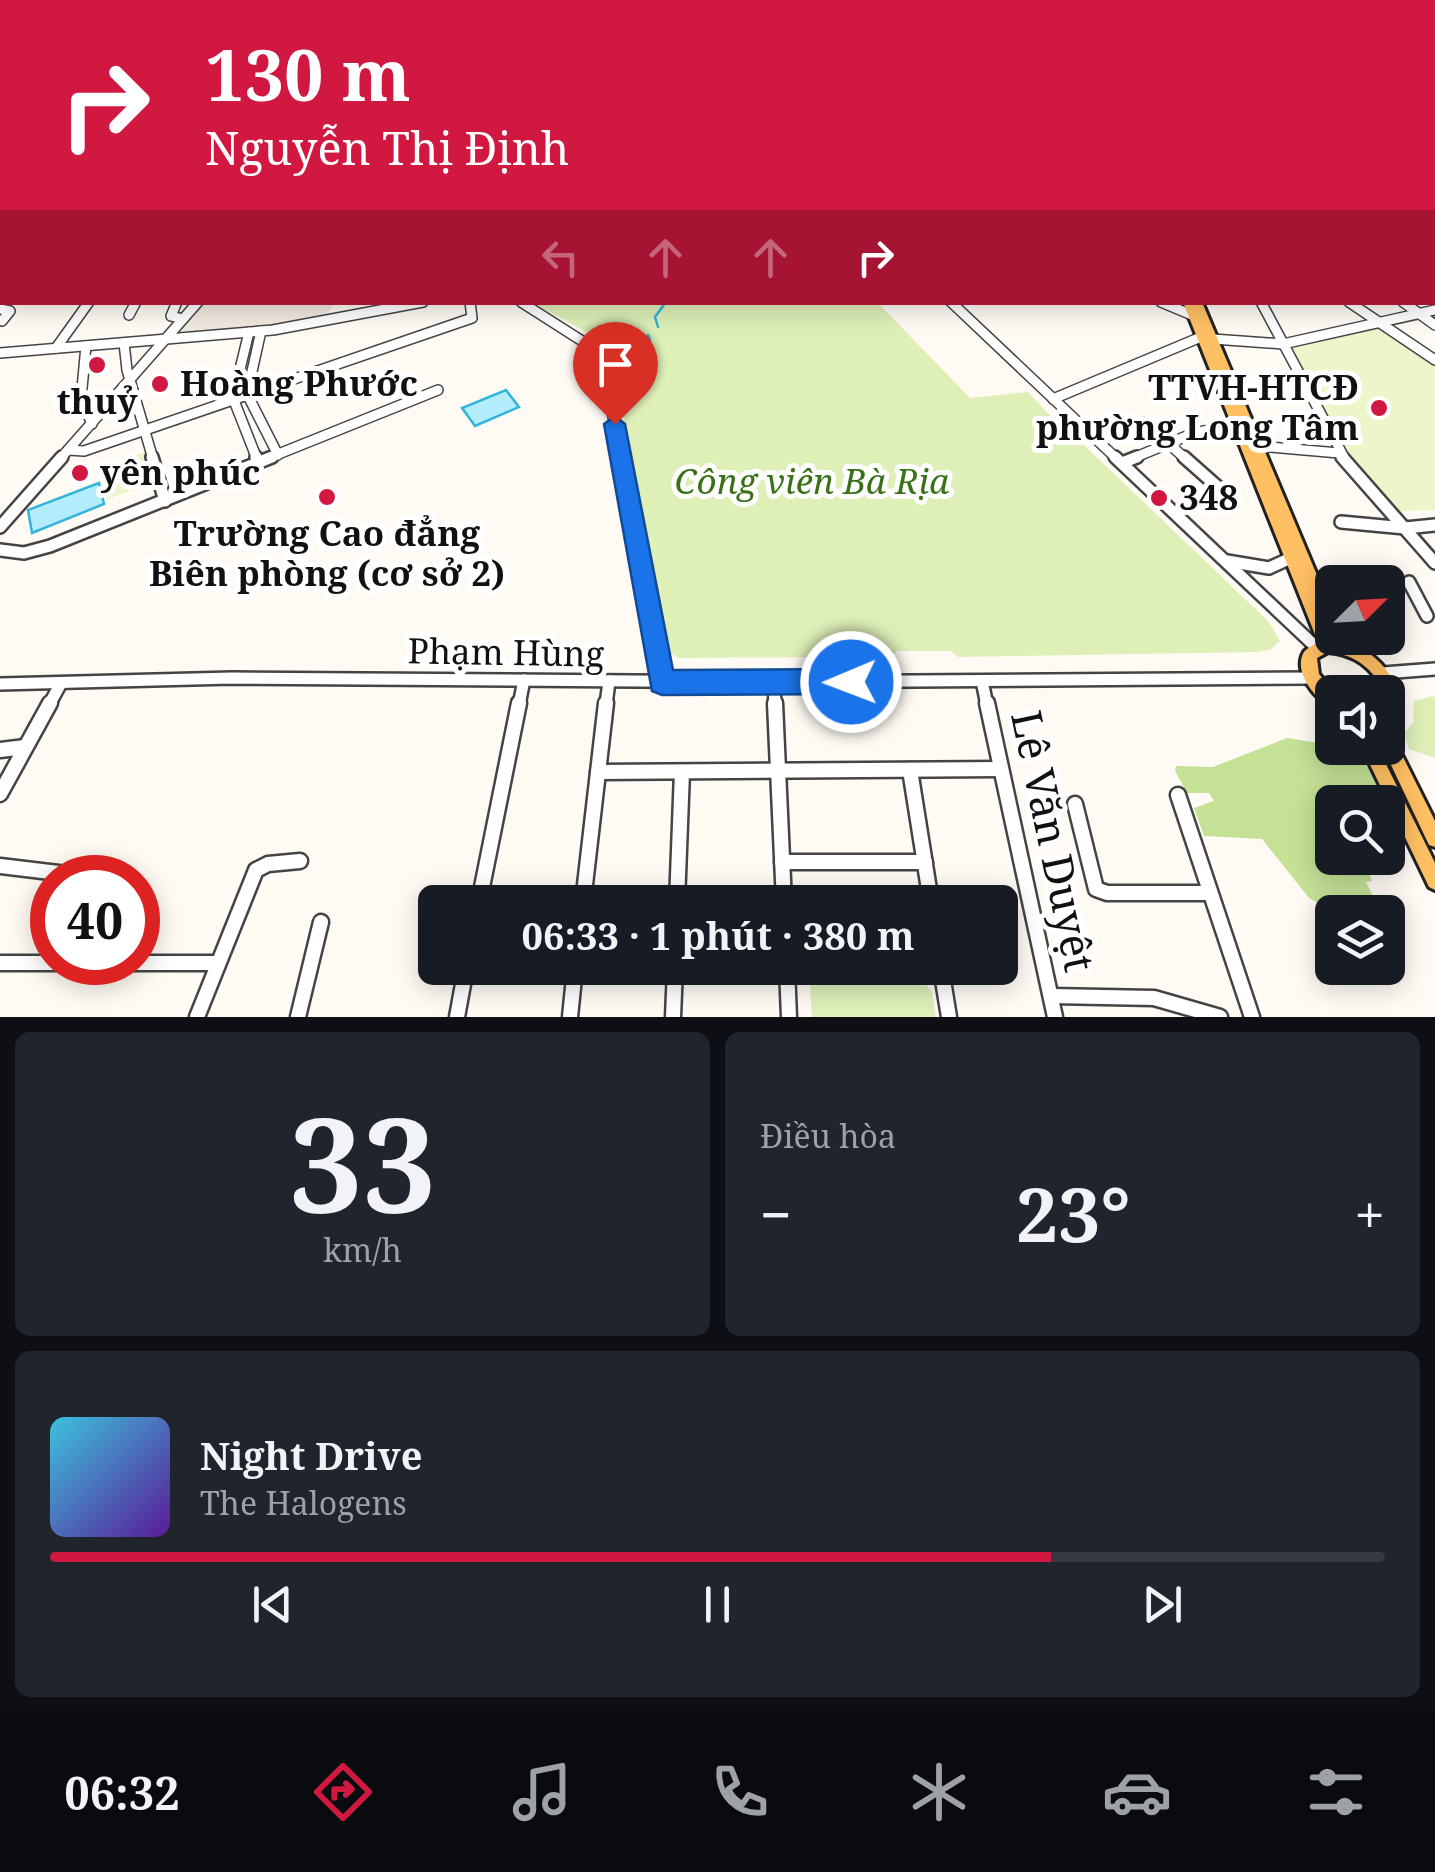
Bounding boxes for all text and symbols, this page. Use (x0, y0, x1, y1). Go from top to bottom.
text: 130 m (205, 26, 411, 122)
icon: right (40, 40, 170, 170)
text: Nguyễn Thị Định (205, 117, 569, 178)
icon: left (533, 230, 588, 285)
icon: ahead (638, 230, 693, 285)
icon: ahead (743, 230, 798, 285)
icon: right (848, 230, 903, 285)
pin (573, 322, 658, 425)
icon: arrive (588, 337, 643, 392)
marker: thuỷ (86, 354, 108, 376)
place label: Hoàng Phước (180, 359, 418, 406)
place label: TTVH-HTCĐ phường Long Tâm (1036, 363, 1359, 450)
marker: Hoàng Phước (149, 373, 171, 395)
place label: thuỷ (56, 377, 138, 424)
marker: TTVH-HTCĐ phường Long Tâm (1368, 397, 1390, 419)
place label: yên phúc (100, 448, 260, 495)
park label: Công viên Bà Rịa (675, 457, 950, 504)
marker: yên phúc (69, 462, 91, 484)
place label: 348 (1179, 473, 1238, 520)
marker: Trường Cao đẳng Biên phòng (cơ sở 2) (316, 486, 338, 508)
marker: 348 (1148, 487, 1170, 509)
place label: Trường Cao đẳng Biên phòng (cơ sở 2) (149, 509, 505, 596)
north arrow (1315, 565, 1405, 655)
map controls (1315, 565, 1405, 985)
street label: Phạm Hùng (407, 626, 605, 677)
position arrow (799, 630, 903, 734)
button: sound (1315, 675, 1405, 765)
street label: Lê Văn Duyệt (999, 705, 1110, 976)
button: search (1315, 785, 1405, 875)
speed limit sign: 40 (30, 855, 160, 985)
button: layers (1315, 895, 1405, 985)
text: 06:33 · 1 phút · 380 m (522, 909, 915, 961)
text: 33 (289, 1074, 436, 1251)
text: Điều hòa (760, 1114, 896, 1157)
text: 23° (1016, 1162, 1130, 1264)
text: − (760, 1176, 792, 1251)
text: + (1354, 1176, 1385, 1251)
text: km/h (323, 1228, 402, 1271)
text: Night Drive (200, 1429, 422, 1481)
text: The Halogens (200, 1481, 407, 1524)
icon: previous (245, 1577, 300, 1632)
icon: pause (690, 1577, 745, 1632)
icon: next (1135, 1577, 1190, 1632)
icon: directions (308, 1757, 378, 1827)
icon: music (507, 1757, 577, 1827)
icon: phone (705, 1757, 775, 1827)
icon: climate (904, 1757, 974, 1827)
icon: car (1102, 1757, 1172, 1827)
icon: filters (1301, 1757, 1371, 1827)
text: 06:32 (64, 1762, 180, 1823)

